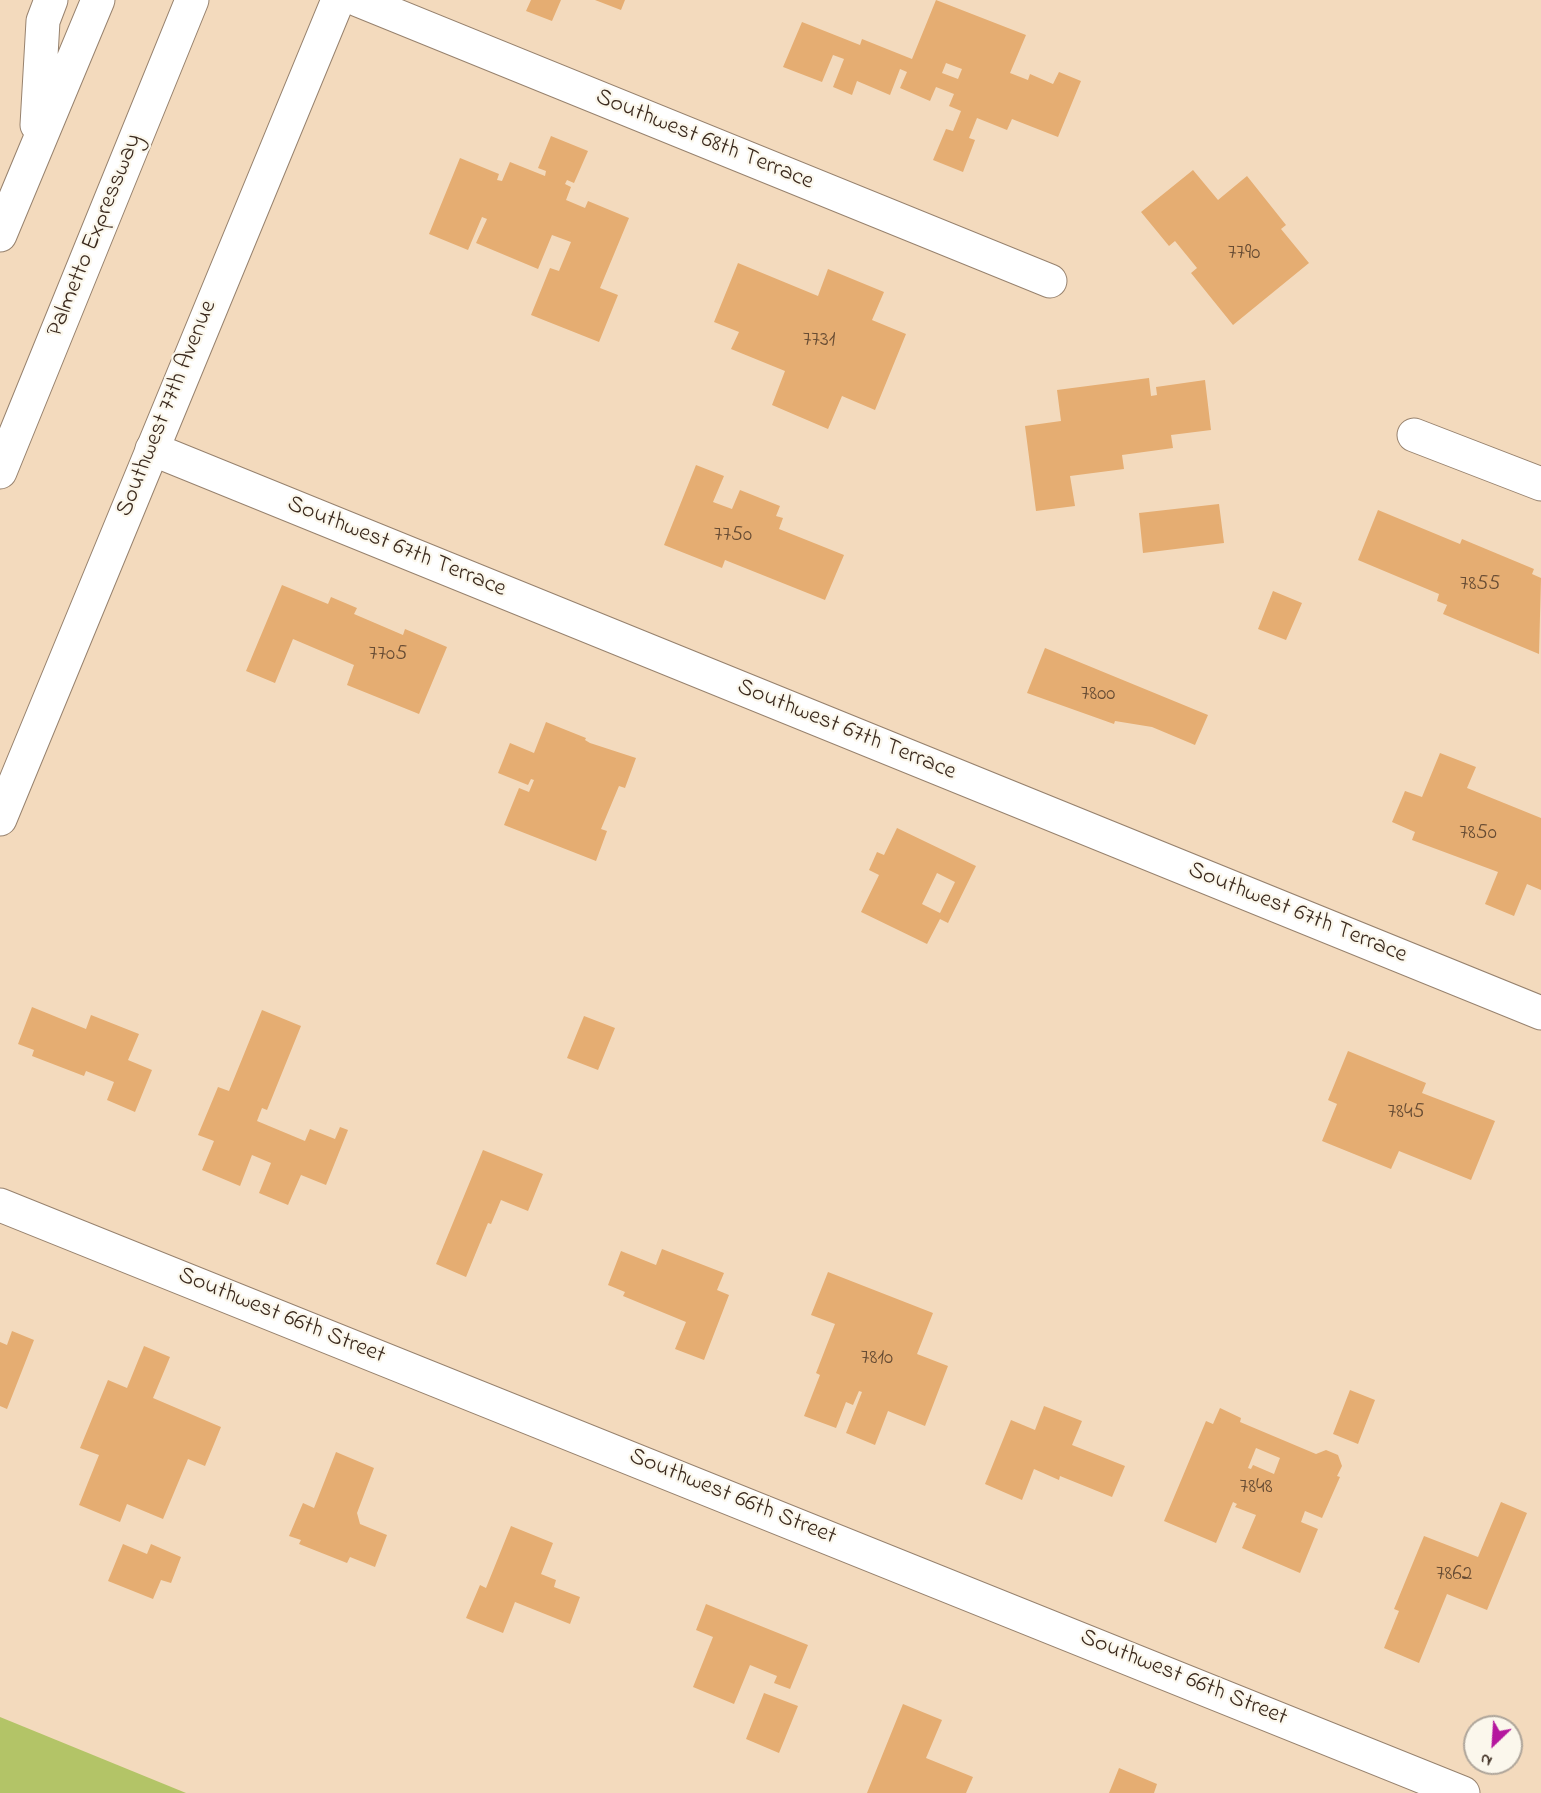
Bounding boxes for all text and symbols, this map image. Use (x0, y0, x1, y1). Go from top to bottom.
street label: Southwest 68th Terrace (591, 84, 817, 198)
street label: Palmetto Expressway (42, 130, 150, 342)
house number: 7790 (1228, 242, 1260, 268)
street label: Southwest 77th Avenue (111, 297, 225, 521)
house number: 7731 (803, 329, 835, 355)
street label: Southwest 67th Terrace (282, 491, 510, 605)
house number: 7750 (714, 524, 752, 550)
house number: 7855 (1460, 573, 1500, 599)
house number: 7705 (369, 643, 407, 669)
street label: Southwest 67th Terrace (732, 674, 960, 788)
house number: 7800 (1081, 683, 1115, 709)
house number: 7850 (1459, 822, 1497, 848)
street label: Southwest 67th Terrace (1183, 857, 1411, 971)
house number: 7845 (1387, 1101, 1425, 1127)
street label: Southwest 66th Street (173, 1262, 389, 1372)
house number: 7810 (861, 1347, 893, 1373)
street label: Southwest 66th Street (624, 1443, 840, 1553)
house number: 7848 (1239, 1476, 1273, 1502)
house number: 7862 (1436, 1563, 1472, 1589)
street label: Southwest 66th Street (1075, 1624, 1291, 1734)
north arrow (1463, 1715, 1523, 1775)
text: N (1476, 1746, 1496, 1773)

